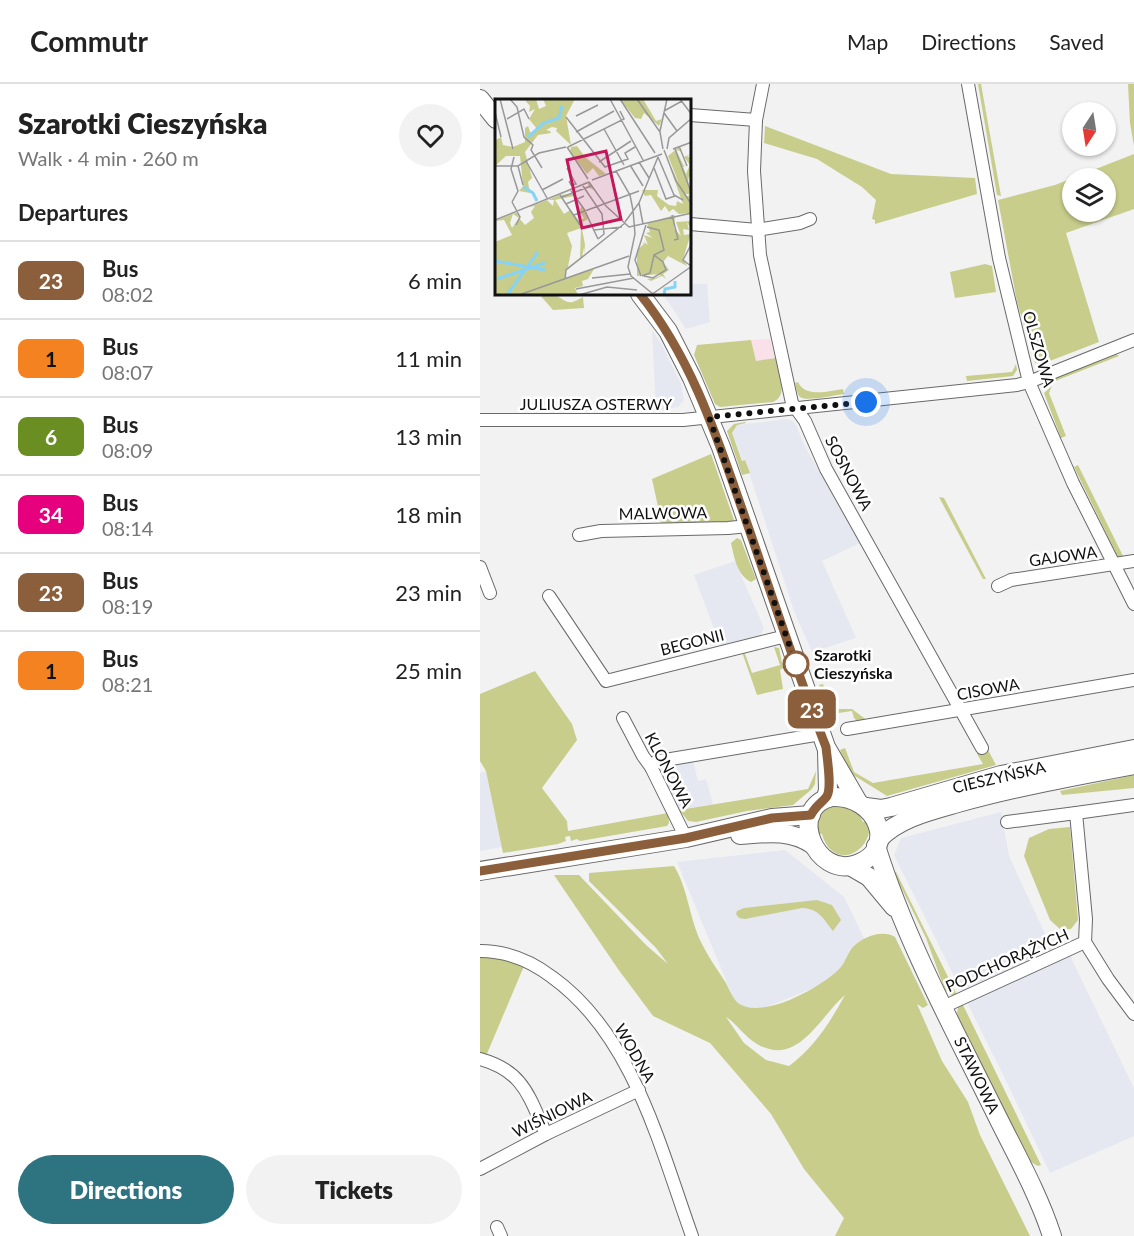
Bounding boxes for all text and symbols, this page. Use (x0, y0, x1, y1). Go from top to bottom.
text: Commutr (30, 24, 148, 58)
text: Map (847, 29, 888, 54)
text: Directions (921, 29, 1016, 54)
text: Saved (1049, 29, 1104, 54)
inset map (495, 99, 692, 296)
north arrow (1062, 102, 1116, 156)
map controls (1062, 102, 1116, 222)
button: heart (399, 104, 462, 167)
text: Szarotki Cieszyńska (18, 106, 267, 140)
text: Walk · 4 min · 260 m (18, 146, 199, 170)
button: layers (1062, 168, 1116, 222)
text: Departures (18, 199, 128, 226)
text: Bus (102, 255, 138, 282)
text: 6 min (408, 267, 462, 294)
text: 23 (39, 268, 63, 293)
text: 08:02 (102, 282, 153, 306)
street label: OLSZOWA (1020, 309, 1059, 389)
text: Bus (102, 333, 138, 360)
text: 11 min (395, 345, 462, 372)
text: 1 (45, 346, 57, 371)
text: 08:07 (102, 360, 153, 384)
your location (851, 387, 881, 417)
street label: JULIUSZA OSTERWY (520, 394, 672, 413)
text: Bus (102, 411, 138, 438)
text: 13 min (395, 423, 462, 450)
text: 6 (45, 424, 57, 449)
street label: SOSNOWA (822, 432, 877, 513)
text: 08:09 (102, 438, 153, 462)
text: Bus (102, 489, 138, 516)
text: 18 min (395, 501, 462, 528)
text: 34 (39, 502, 63, 527)
street label: MALWOWA (619, 502, 708, 523)
text: 08:14 (102, 516, 153, 540)
street label: GAJOWA (1028, 541, 1098, 570)
text: Bus (102, 567, 138, 594)
text: 23 min (395, 579, 462, 606)
text: 23 (39, 580, 63, 605)
text: 08:19 (102, 594, 153, 618)
street label: BEGONII (658, 624, 726, 659)
text: Bus (102, 645, 138, 672)
place label: Szarotki Cieszyńska (814, 645, 893, 682)
marker: Szarotki Cieszyńska (783, 651, 809, 677)
text: 25 min (395, 657, 462, 684)
text: 1 (45, 658, 57, 683)
text: 08:21 (102, 672, 153, 696)
street label: CISOWA (955, 674, 1021, 703)
line badge: 23 (785, 690, 839, 728)
text: 23 (800, 697, 824, 722)
street label: KLONOWA (642, 729, 697, 811)
street label: CIESZYŃSKA (950, 757, 1047, 796)
street label: PODCHORĄŻYCH (942, 924, 1071, 995)
street label: WODNA (611, 1020, 660, 1086)
street label: STAWOWA (951, 1033, 1004, 1116)
street label: WIŚNIOWA (509, 1086, 595, 1141)
button: Directions (18, 1155, 234, 1224)
button: Tickets (246, 1155, 462, 1224)

